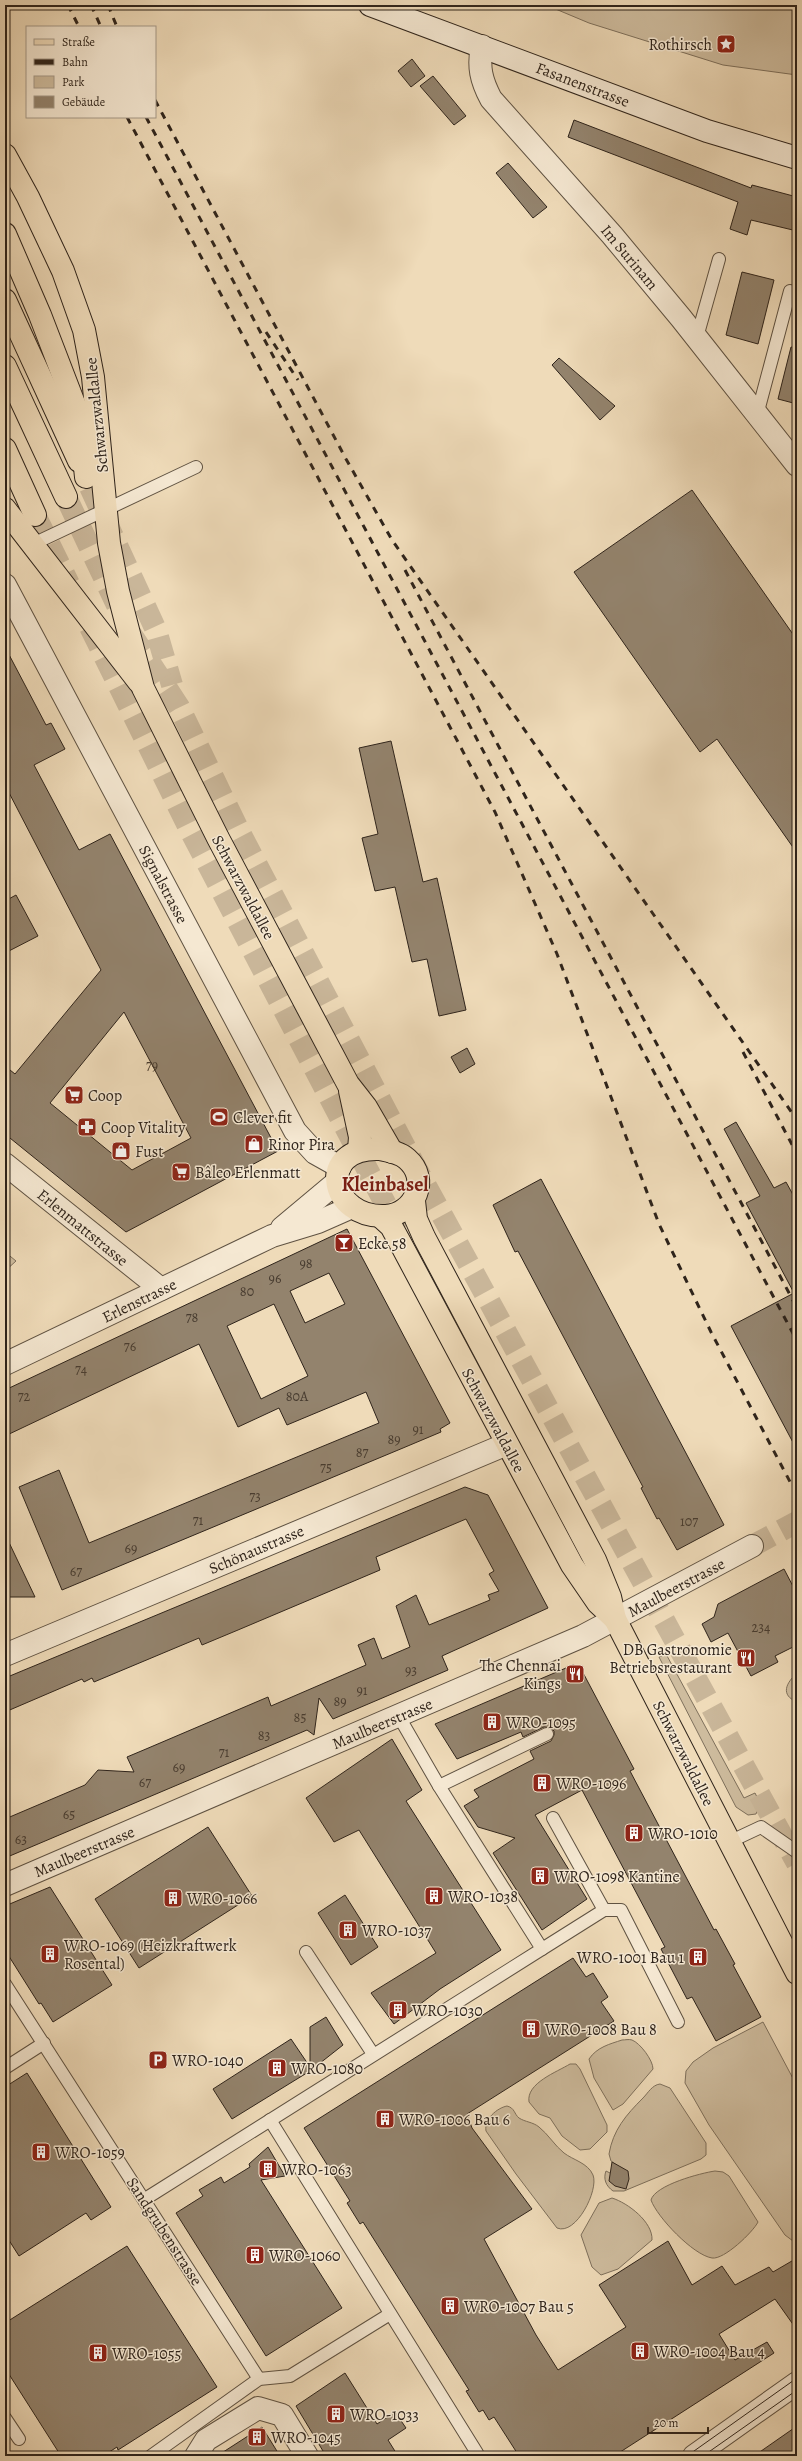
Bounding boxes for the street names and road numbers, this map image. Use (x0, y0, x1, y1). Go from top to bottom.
street label: Fasanenstrasse (533, 57, 633, 113)
street label: Im Surinam (595, 220, 663, 295)
street label: Schwarzwaldallee (80, 356, 114, 474)
street label: Schwarzwaldallee (206, 831, 280, 944)
street label: Signalstrasse (133, 841, 193, 928)
street label: Erlenmattstrasse (32, 1184, 133, 1271)
street label: Erlenstrasse (99, 1273, 180, 1328)
street label: Schwarzwaldallee (456, 1364, 530, 1477)
street label: Schönaustrasse (205, 1520, 307, 1580)
street label: Maulbeerstrasse (624, 1553, 729, 1623)
street label: Maulbeerstrasse (329, 1693, 436, 1755)
street label: Schwarzwaldallee (647, 1697, 719, 1810)
street label: Maulbeerstrasse (31, 1821, 138, 1883)
street label: Sandgrubenstrasse (121, 2173, 207, 2290)

